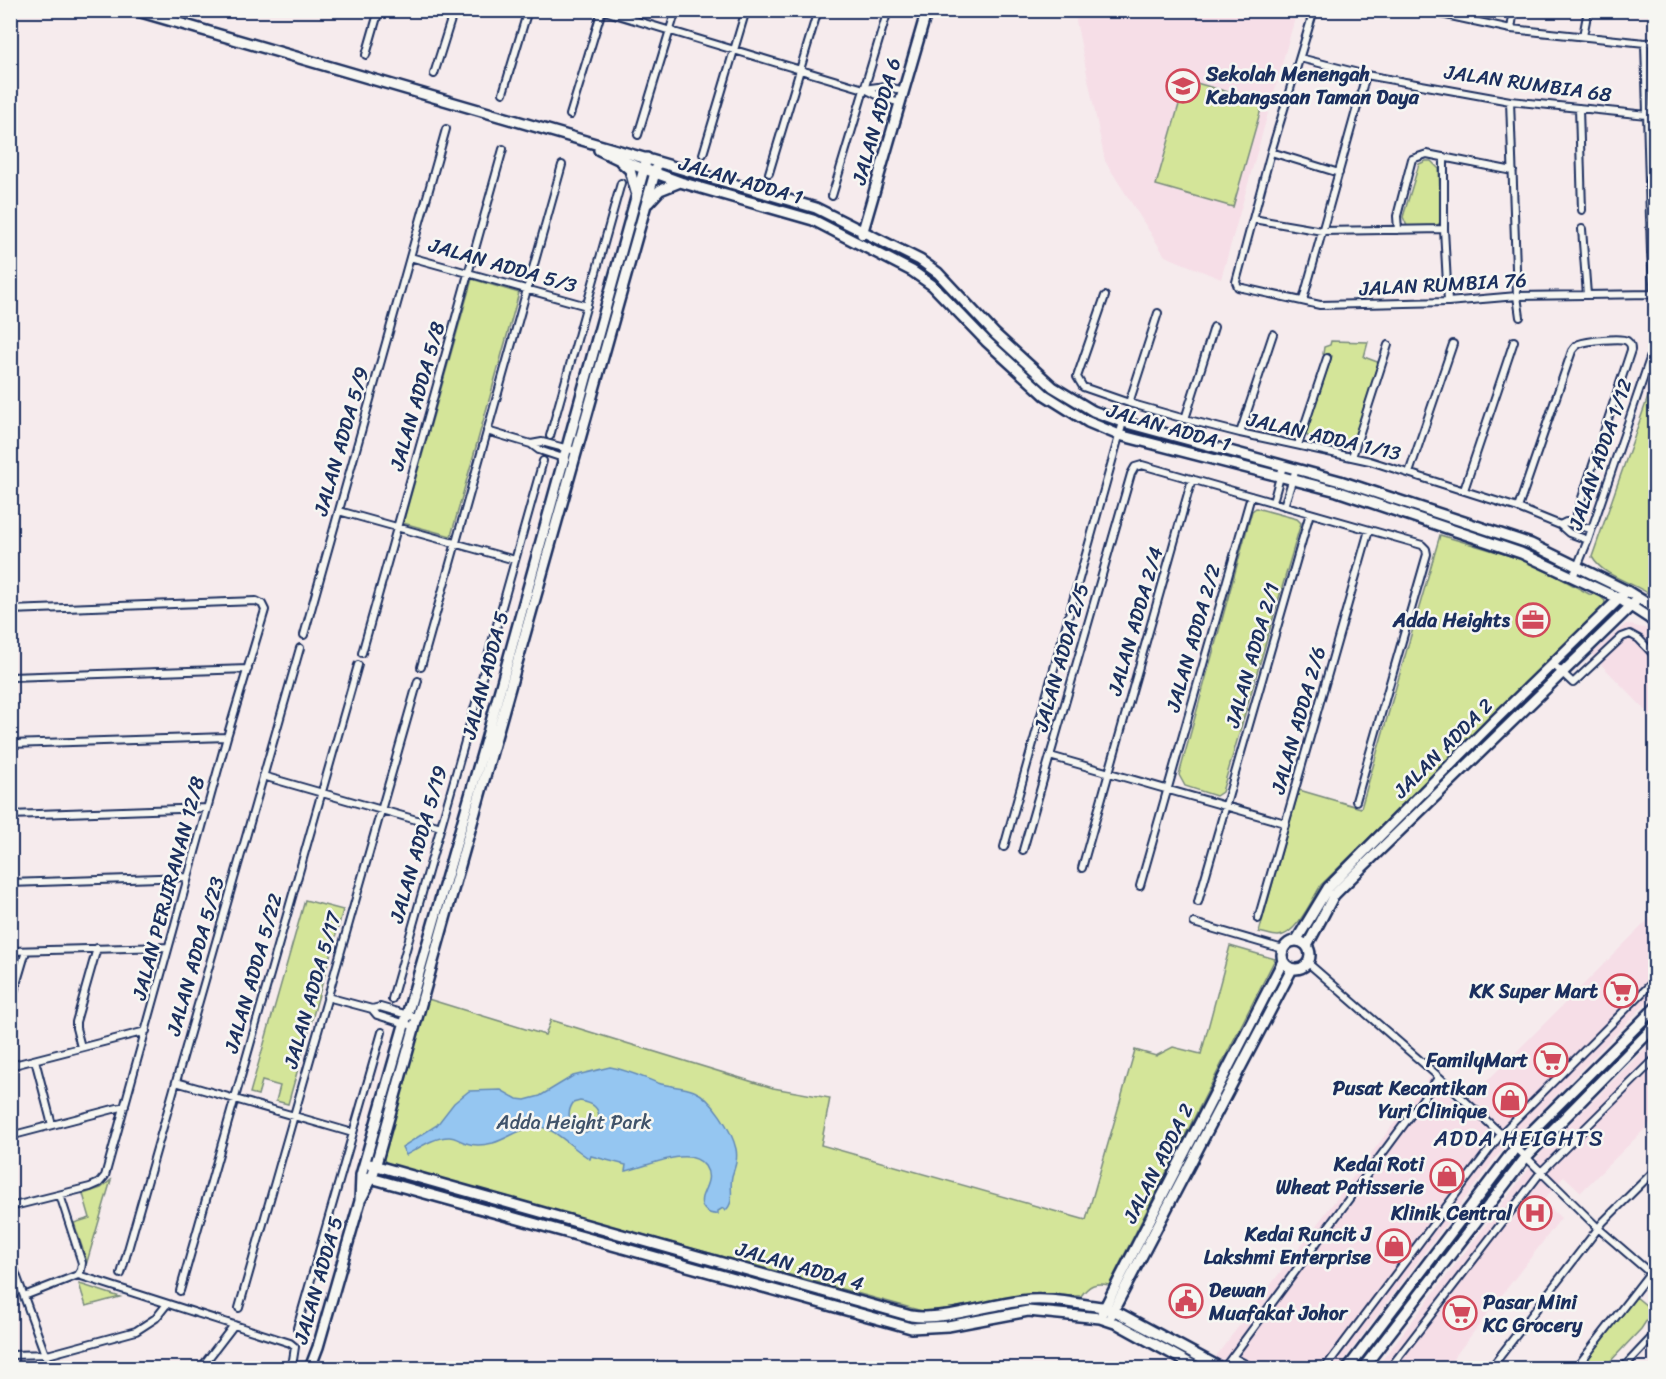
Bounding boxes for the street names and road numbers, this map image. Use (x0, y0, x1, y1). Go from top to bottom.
street label: JALAN ADDA 6 (841, 54, 911, 190)
street label: JALAN RUMBIA 68 (1441, 54, 1614, 113)
street label: JALAN ADDA 1 (674, 146, 807, 215)
street label: JALAN ADDA 5/3 (424, 227, 581, 303)
street label: JALAN RUMBIA 76 (1357, 263, 1528, 306)
street label: JALAN ADDA 5/8 (379, 318, 455, 476)
street label: JALAN ADDA 5/9 (303, 362, 379, 521)
street label: JALAN ADDA 1/12 (1558, 373, 1643, 535)
street label: JALAN ADDA 1 (1102, 393, 1235, 462)
street label: JALAN ADDA 1/13 (1242, 402, 1404, 471)
street label: JALAN ADDA 2/4 (1097, 543, 1173, 701)
street label: JALAN ADDA 2/2 (1155, 560, 1231, 717)
street label: JALAN ADDA 2/5 (1023, 579, 1099, 736)
street label: JALAN ADDA 2/1 (1215, 579, 1290, 733)
street label: JALAN ADDA 5 (451, 607, 519, 744)
street label: JALAN ADDA 2/6 (1260, 642, 1336, 799)
street label: JALAN ADDA 2 (1384, 689, 1502, 808)
street label: JALAN ADDA 5/19 (379, 761, 458, 928)
street label: JALAN PERJIRANAN 12/8 (122, 772, 215, 1005)
street label: JALAN ADDA 5/23 (156, 873, 235, 1041)
street label: JALAN ADDA 5/22 (214, 889, 293, 1058)
street label: JALAN ADDA 5/17 (273, 906, 352, 1073)
street label: JALAN ADDA 2 (1113, 1097, 1204, 1230)
street label: JALAN ADDA 5 (283, 1212, 353, 1349)
street label: JALAN ADDA 4 (731, 1231, 868, 1301)

